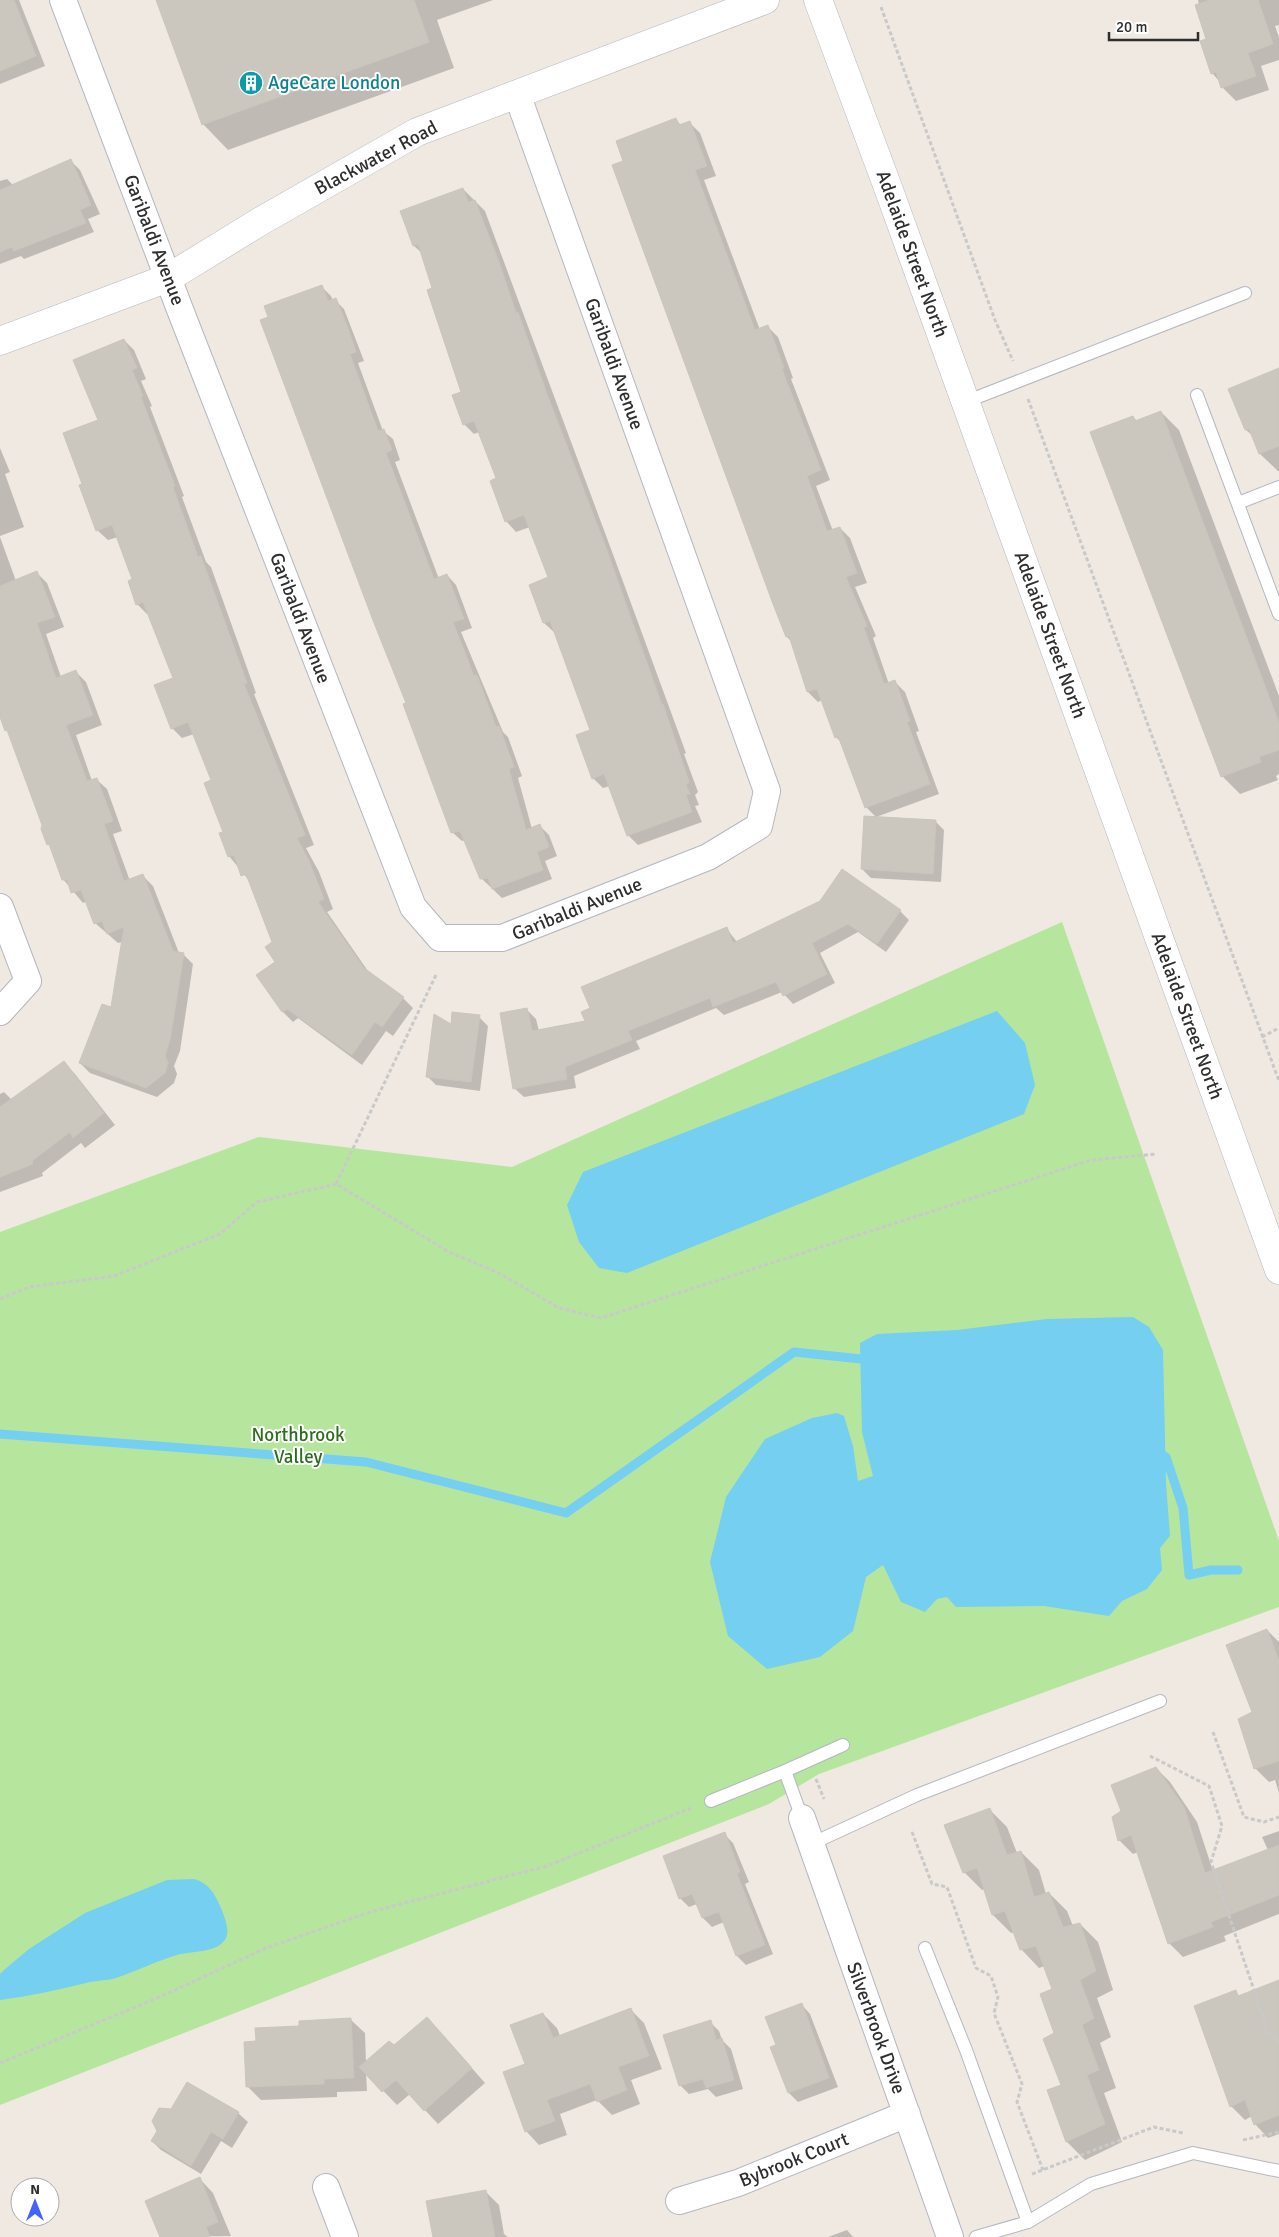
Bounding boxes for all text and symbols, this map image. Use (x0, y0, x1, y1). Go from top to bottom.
scale bar (1109, 10, 1198, 42)
text: 20 m (1116, 18, 1147, 36)
building icon: AgeCare London (238, 70, 264, 96)
place label: AgeCare London (268, 71, 400, 95)
street label: Blackwater Road (310, 115, 442, 201)
street label: Adelaide Street North (871, 167, 953, 341)
street label: Garibaldi Avenue (118, 171, 190, 309)
street label: Garibaldi Avenue (579, 295, 649, 433)
street label: Adelaide Street North (1009, 548, 1091, 722)
street label: Garibaldi Avenue (264, 549, 336, 687)
street label: Garibaldi Avenue (508, 872, 646, 946)
street label: Adelaide Street North (1146, 929, 1228, 1103)
park label: Northbrook Valley (251, 1423, 345, 1469)
street label: Silverbrook Drive (841, 1959, 911, 2097)
street label: Bybrook Court (736, 2127, 853, 2193)
north arrow (10, 2177, 60, 2227)
text: N (30, 2181, 40, 2198)

